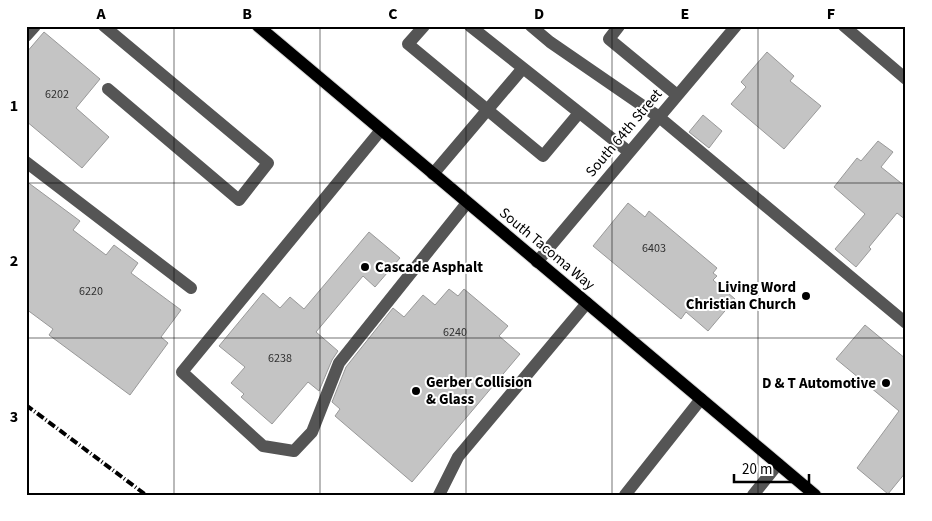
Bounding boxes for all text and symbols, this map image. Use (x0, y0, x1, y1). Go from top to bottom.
text: A (95, 3, 106, 25)
text: B (242, 3, 252, 25)
text: C (388, 3, 398, 25)
text: D (534, 3, 544, 25)
text: E (681, 3, 689, 25)
text: F (827, 3, 835, 25)
street label: South 64th Street (581, 84, 667, 182)
house number: 6202 (45, 86, 69, 103)
text: 1 (10, 95, 18, 117)
street label: South Tacoma Way (495, 203, 599, 295)
house number: 6403 (642, 240, 666, 257)
text: 2 (10, 250, 18, 272)
place label: Cascade Asphalt (375, 257, 483, 278)
marker: Cascade Asphalt (359, 261, 371, 273)
place label: Living Word Christian Church (686, 277, 796, 315)
house number: 6220 (79, 283, 103, 300)
marker: Living Word Christian Church (800, 290, 812, 302)
house number: 6240 (443, 324, 467, 341)
house number: 6238 (268, 350, 292, 367)
place label: Gerber Collision & Glass (426, 372, 532, 410)
place label: D & T Automotive (762, 373, 876, 394)
marker: D & T Automotive (880, 377, 892, 389)
marker: Gerber Collision & Glass (410, 385, 422, 397)
text: 3 (10, 406, 18, 428)
scale bar (734, 451, 810, 483)
text: 20 m (742, 459, 772, 480)

